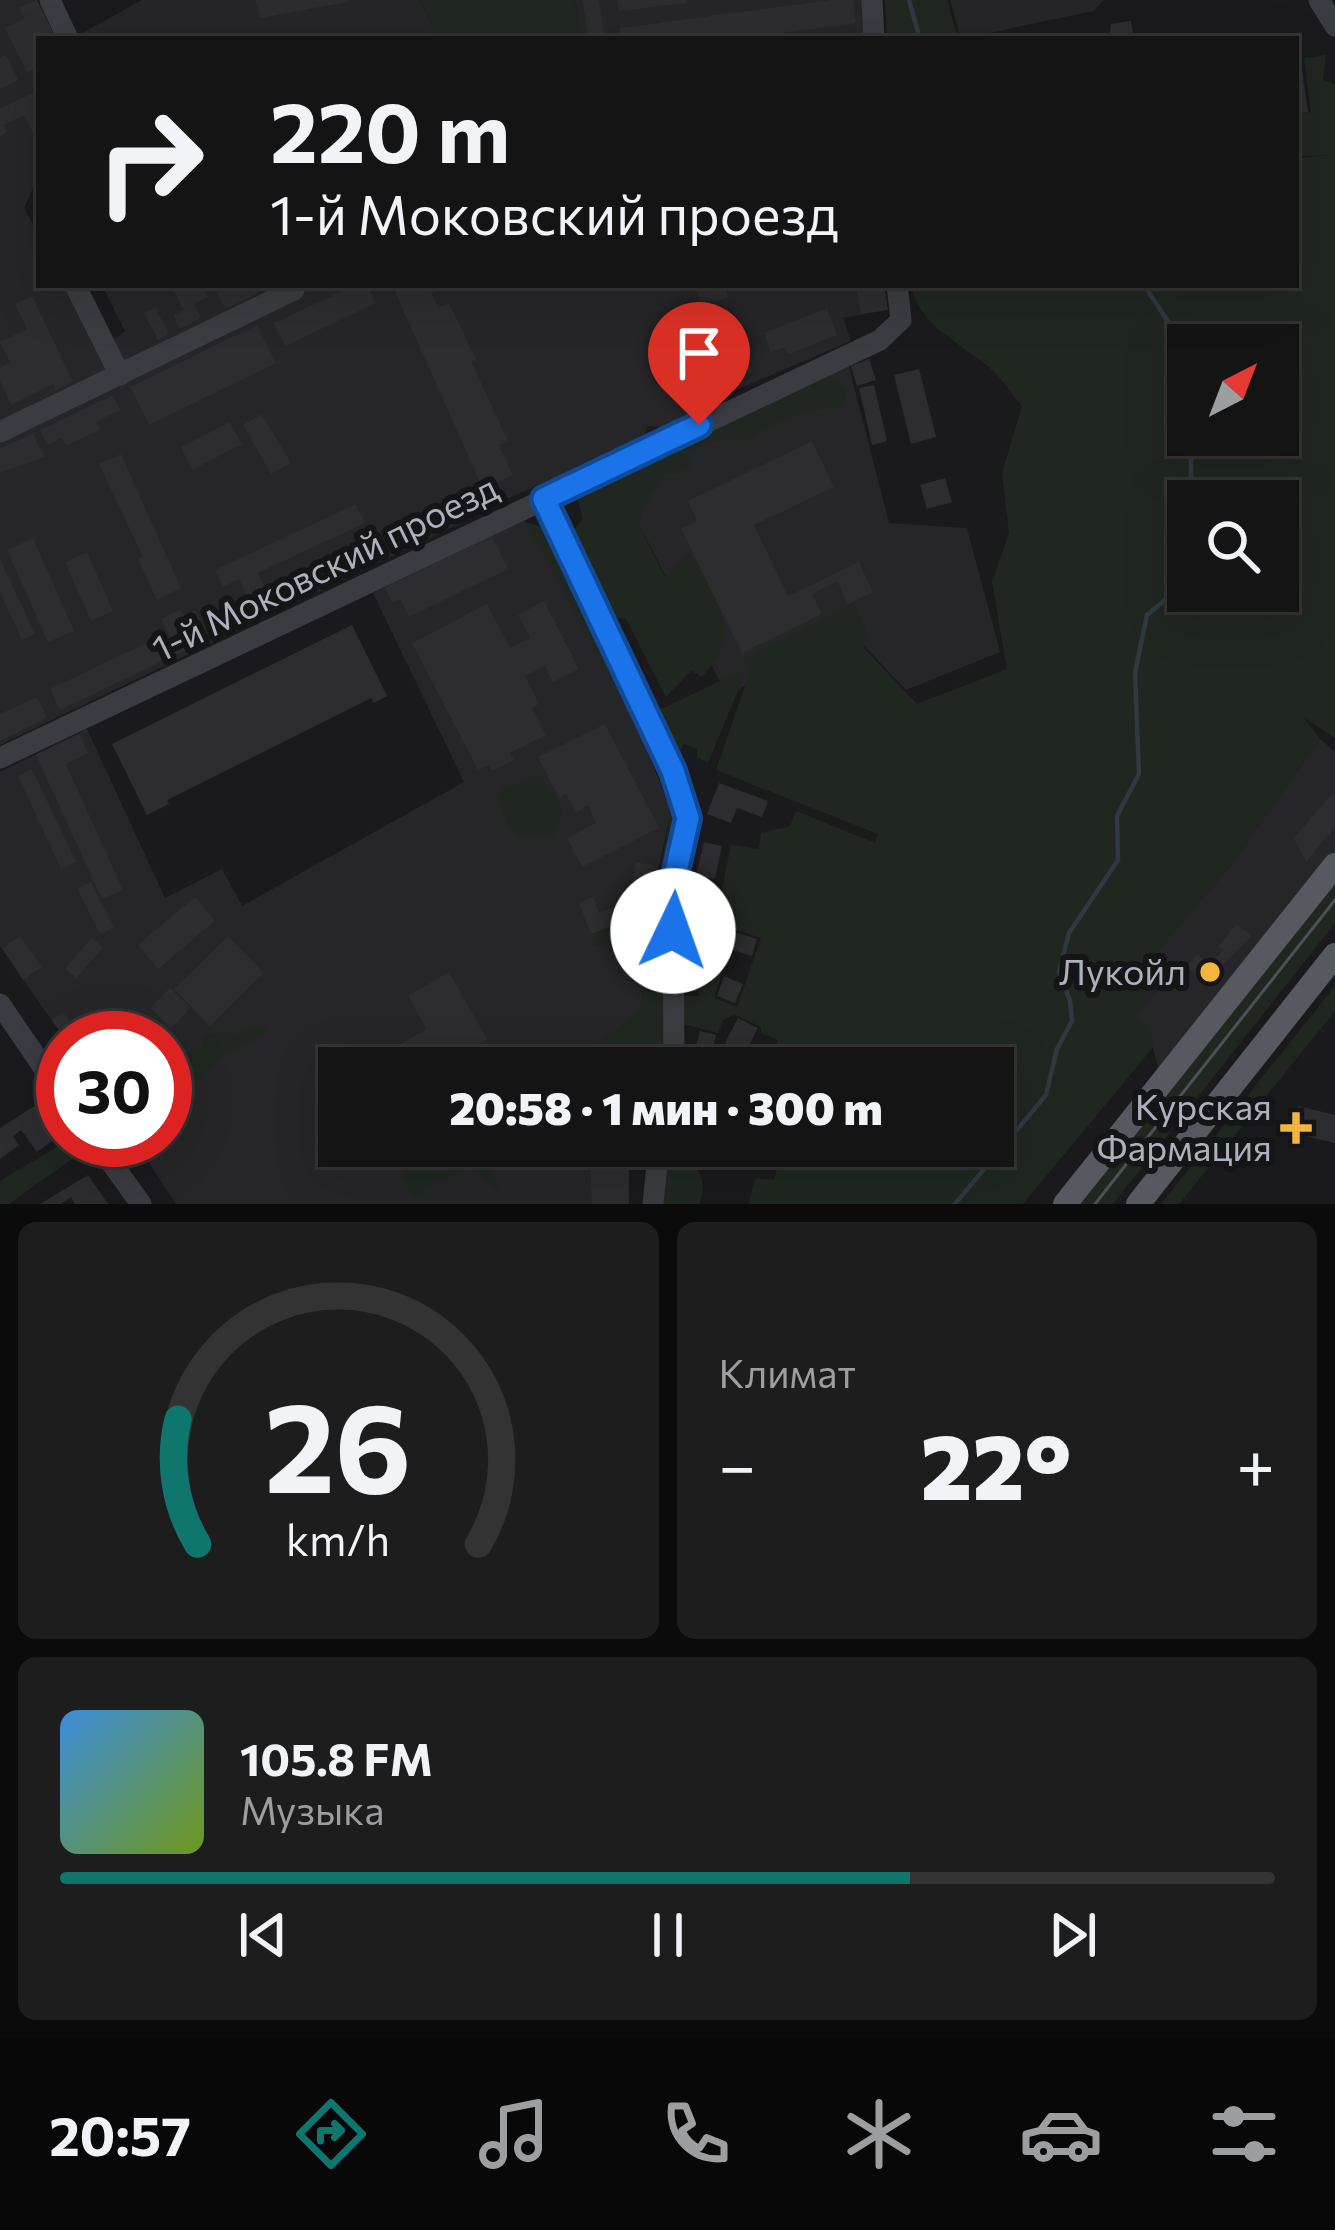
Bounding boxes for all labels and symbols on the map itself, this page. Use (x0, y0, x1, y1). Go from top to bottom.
pin (648, 302, 750, 425)
north arrow (1167, 324, 1299, 456)
street label: 1-й Моковский проезд (144, 463, 504, 669)
position arrow (610, 868, 736, 994)
place label: Лукойл (1059, 948, 1186, 992)
marker: Лукойл (1197, 959, 1223, 985)
speed limit sign: 30 (36, 1011, 192, 1167)
place label: Курская Фармация (1097, 1083, 1272, 1168)
marker: Курская Фармация (1283, 1115, 1309, 1141)

